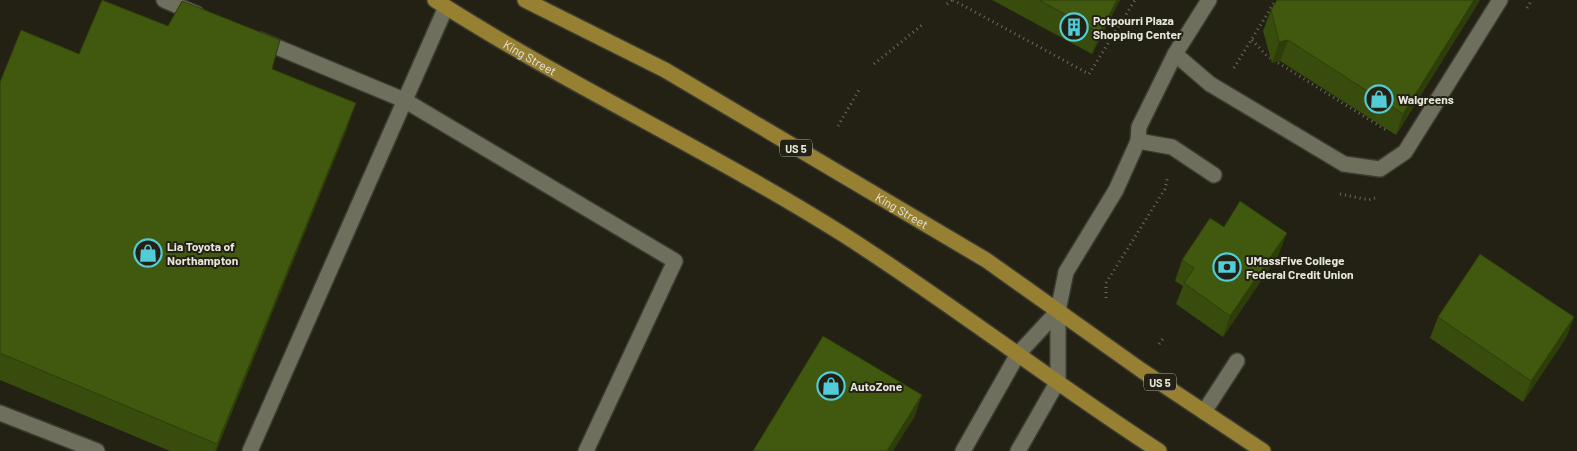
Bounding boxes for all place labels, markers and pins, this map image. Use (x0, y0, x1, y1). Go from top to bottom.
building icon: Potpourri Plaza Shopping Center (1059, 12, 1089, 42)
place label: Potpourri Plaza Shopping Center (1093, 13, 1182, 41)
shop icon: Walgreens (1364, 84, 1394, 114)
place label: Walgreens (1398, 92, 1454, 106)
shop icon: Lia Toyota of Northampton (133, 238, 163, 268)
place label: Lia Toyota of Northampton (167, 239, 238, 267)
bank icon: UMassFive College Federal Credit Union (1212, 252, 1242, 282)
place label: UMassFive College Federal Credit Union (1246, 253, 1354, 281)
shop icon: AutoZone (816, 371, 846, 401)
place label: AutoZone (850, 379, 903, 393)

